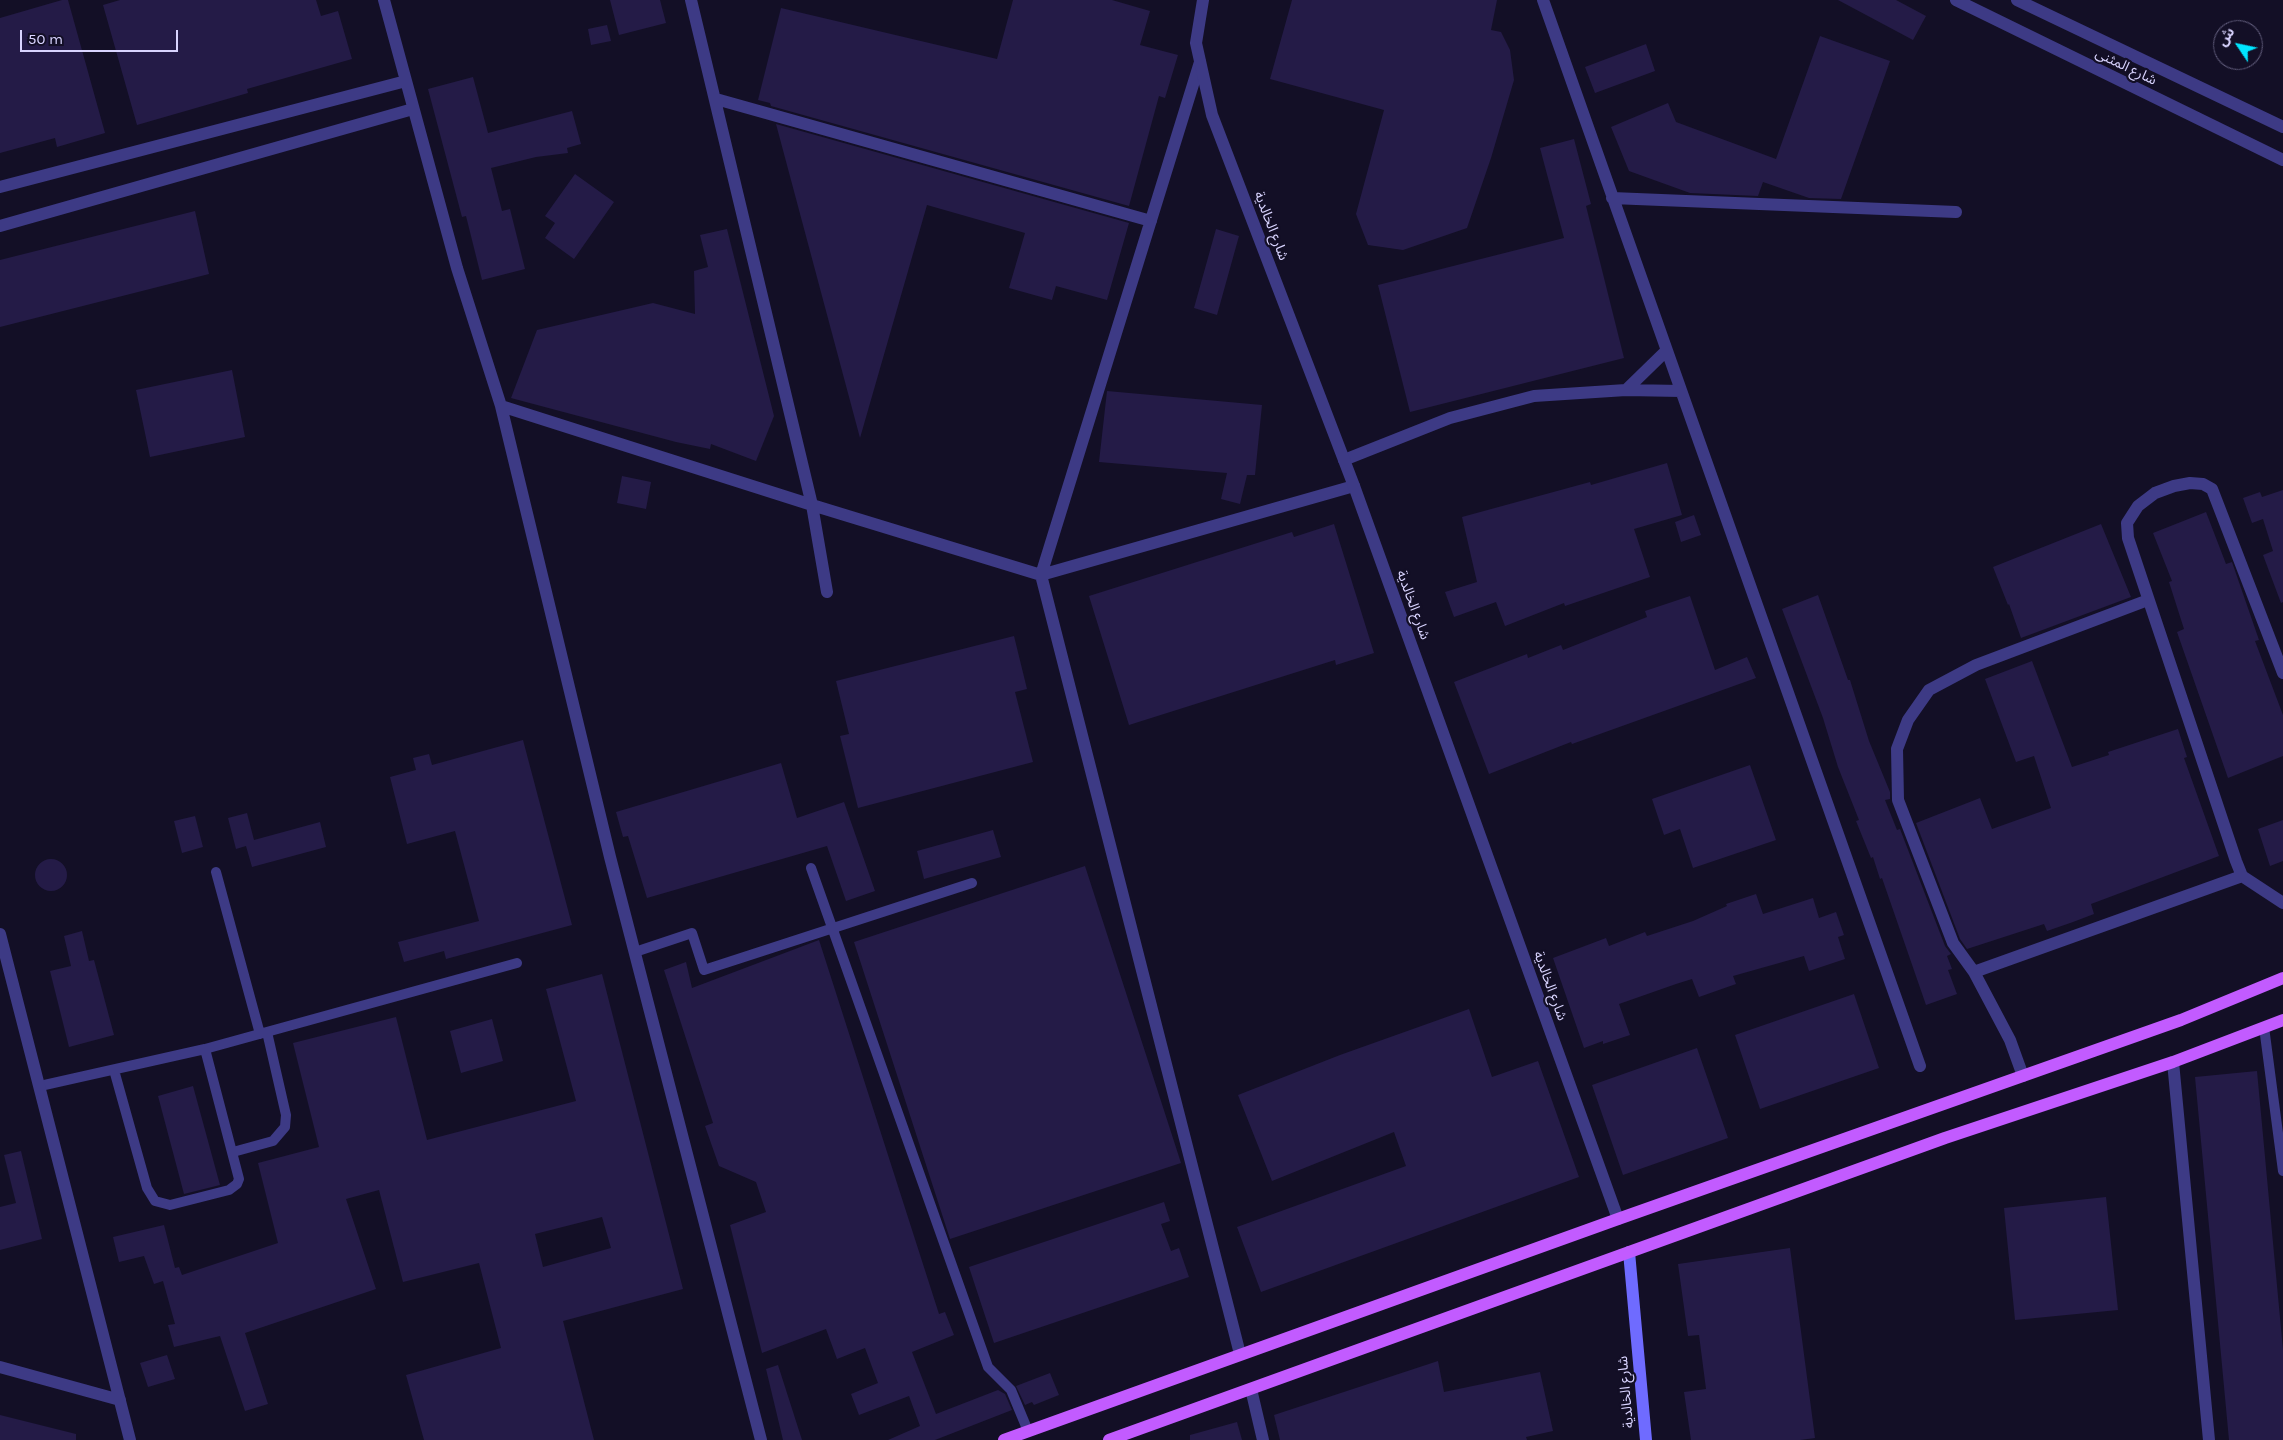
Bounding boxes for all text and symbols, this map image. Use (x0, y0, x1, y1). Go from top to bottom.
scale bar (22, 20, 180, 52)
north arrow (2213, 20, 2263, 70)
text: ش (2214, 24, 2238, 50)
text: 50 m (28, 30, 63, 48)
street label: شارع المثنى (2093, 45, 2159, 89)
street label: شارع الخالدية (1250, 189, 1292, 263)
street label: شارع الخالدية (1393, 568, 1433, 642)
street label: شارع الخالدية (1530, 949, 1570, 1023)
street label: شارع الخالدية (1614, 1355, 1638, 1429)

